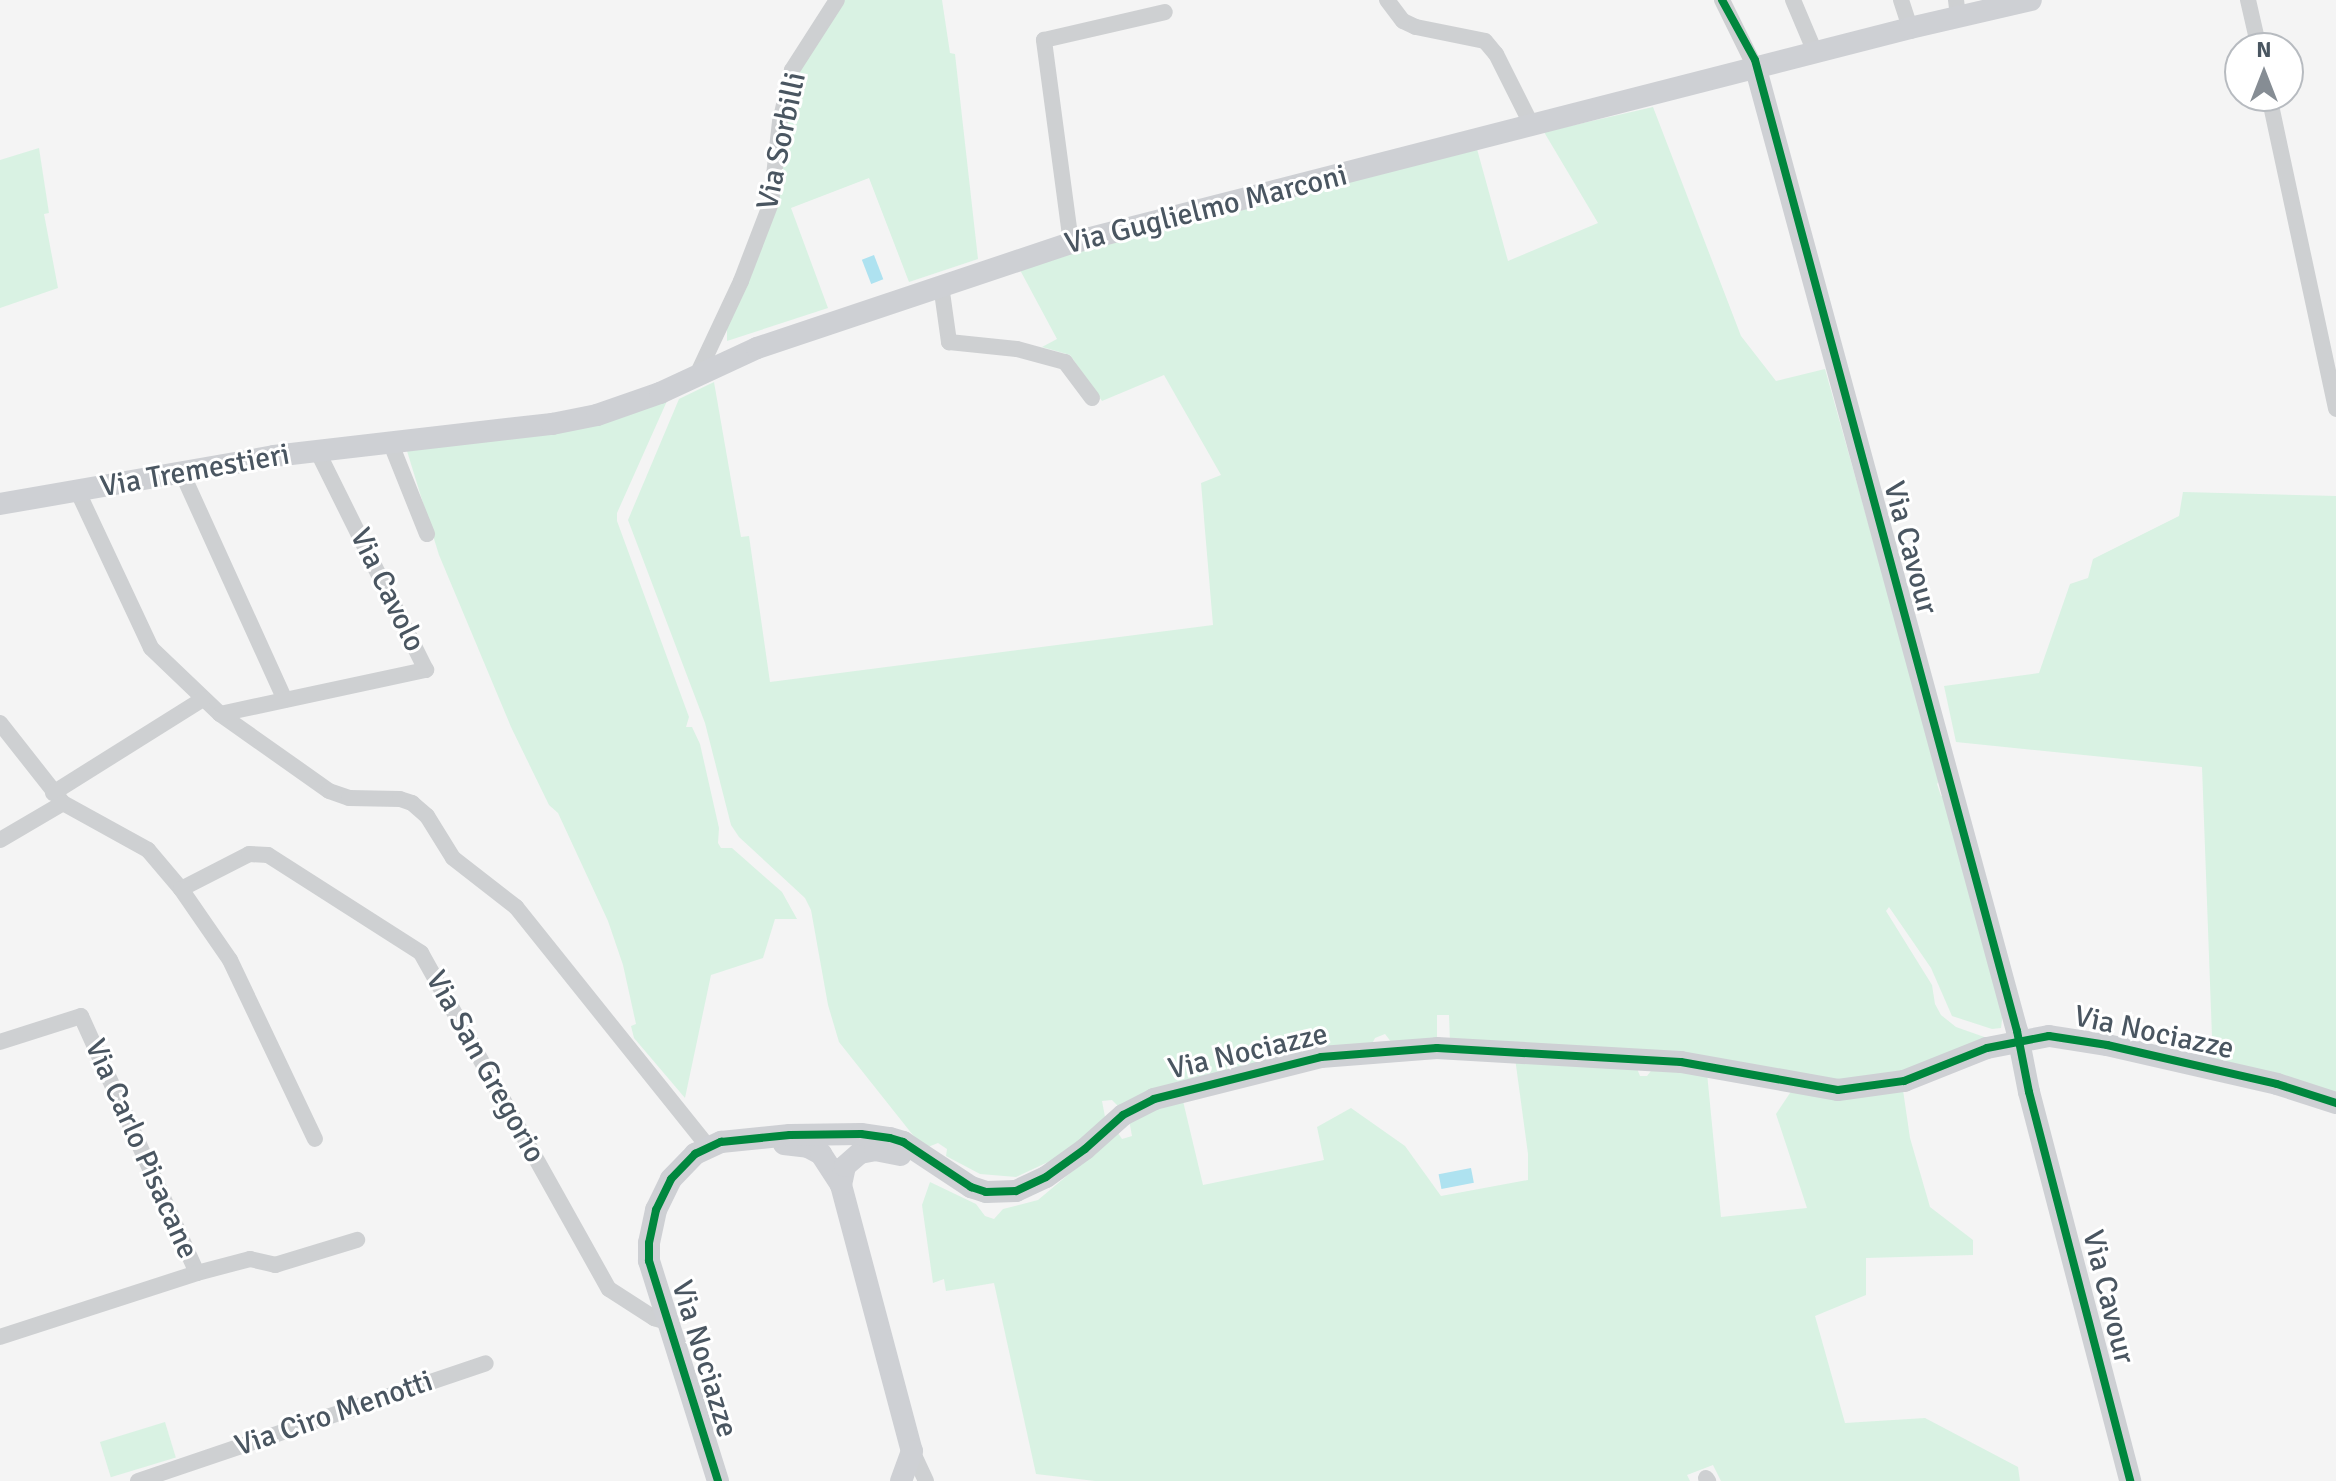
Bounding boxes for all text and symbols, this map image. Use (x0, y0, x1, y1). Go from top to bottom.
north arrow (2224, 32, 2304, 112)
text: N (2256, 36, 2272, 63)
street label: Via Sorbilli (750, 69, 814, 213)
street label: Via Guglielmo Marconi (1061, 158, 1351, 262)
street label: Via Tremestieri (98, 437, 292, 505)
street label: Via Cavour (1875, 478, 1945, 618)
street label: Via Cavolo (342, 522, 432, 658)
street label: Via San Gregorio (417, 965, 553, 1169)
street label: Via Nociazze (2071, 999, 2237, 1067)
street label: Via Nociazze (1165, 1016, 1331, 1088)
street label: Via Carlo Pisacane (77, 1034, 205, 1264)
street label: Via Cavour (2074, 1227, 2142, 1367)
street label: Via Nociazze (663, 1276, 745, 1442)
street label: Via Ciro Menotti (231, 1363, 437, 1465)

